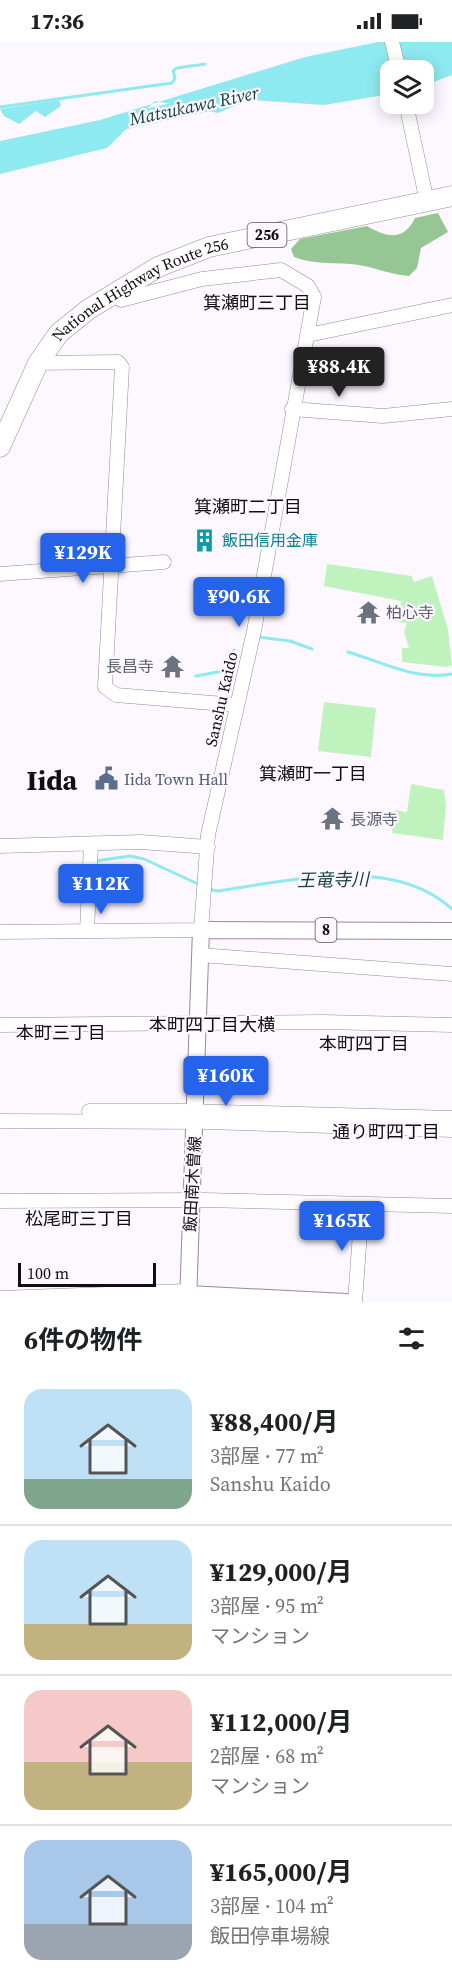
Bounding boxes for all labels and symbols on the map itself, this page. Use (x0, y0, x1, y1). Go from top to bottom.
water label: Matsukawa River (126, 79, 262, 132)
road number: 256 (248, 223, 286, 247)
street label: National Highway Route 256 (46, 232, 230, 345)
district label: 箕瀬町三丁目 (203, 290, 311, 315)
pin: ¥88.4K (290, 347, 388, 398)
district label: 箕瀬町二丁目 (194, 494, 302, 519)
building icon: 飯田信用金庫 (191, 527, 217, 553)
place label: 飯田信用金庫 (222, 529, 318, 551)
pin: ¥129K (41, 533, 125, 584)
pin: ¥90.6K (190, 577, 288, 628)
temple icon: 柏心寺 (355, 599, 381, 625)
place label: 柏心寺 (386, 601, 434, 623)
street label: Sanshu Kaido (199, 649, 243, 749)
temple icon: 長昌寺 (159, 653, 185, 679)
place label: 長昌寺 (106, 655, 154, 677)
district label: Iida (27, 761, 78, 799)
district label: 箕瀬町一丁目 (259, 761, 367, 786)
public building icon: Iida Town Hall (93, 766, 119, 792)
place label: Iida Town Hall (124, 768, 228, 790)
temple icon: 長源寺 (319, 806, 345, 832)
place label: 長源寺 (350, 808, 398, 830)
pin: ¥112K (59, 864, 143, 915)
water label: 王竜寺川 (297, 866, 371, 893)
road number: 8 (316, 918, 336, 942)
district label: 本町四丁目大横 (149, 1012, 275, 1037)
district label: 本町三丁目 (16, 1020, 106, 1045)
district label: 本町四丁目 (319, 1031, 409, 1056)
pin: ¥160K (184, 1056, 268, 1107)
district label: 通り町四丁目 (332, 1119, 440, 1144)
street label: 飯田南木曽線 (179, 1135, 205, 1233)
pin: ¥165K (300, 1201, 384, 1252)
district label: 松尾町三丁目 (25, 1206, 133, 1231)
scale bar (18, 1260, 156, 1288)

